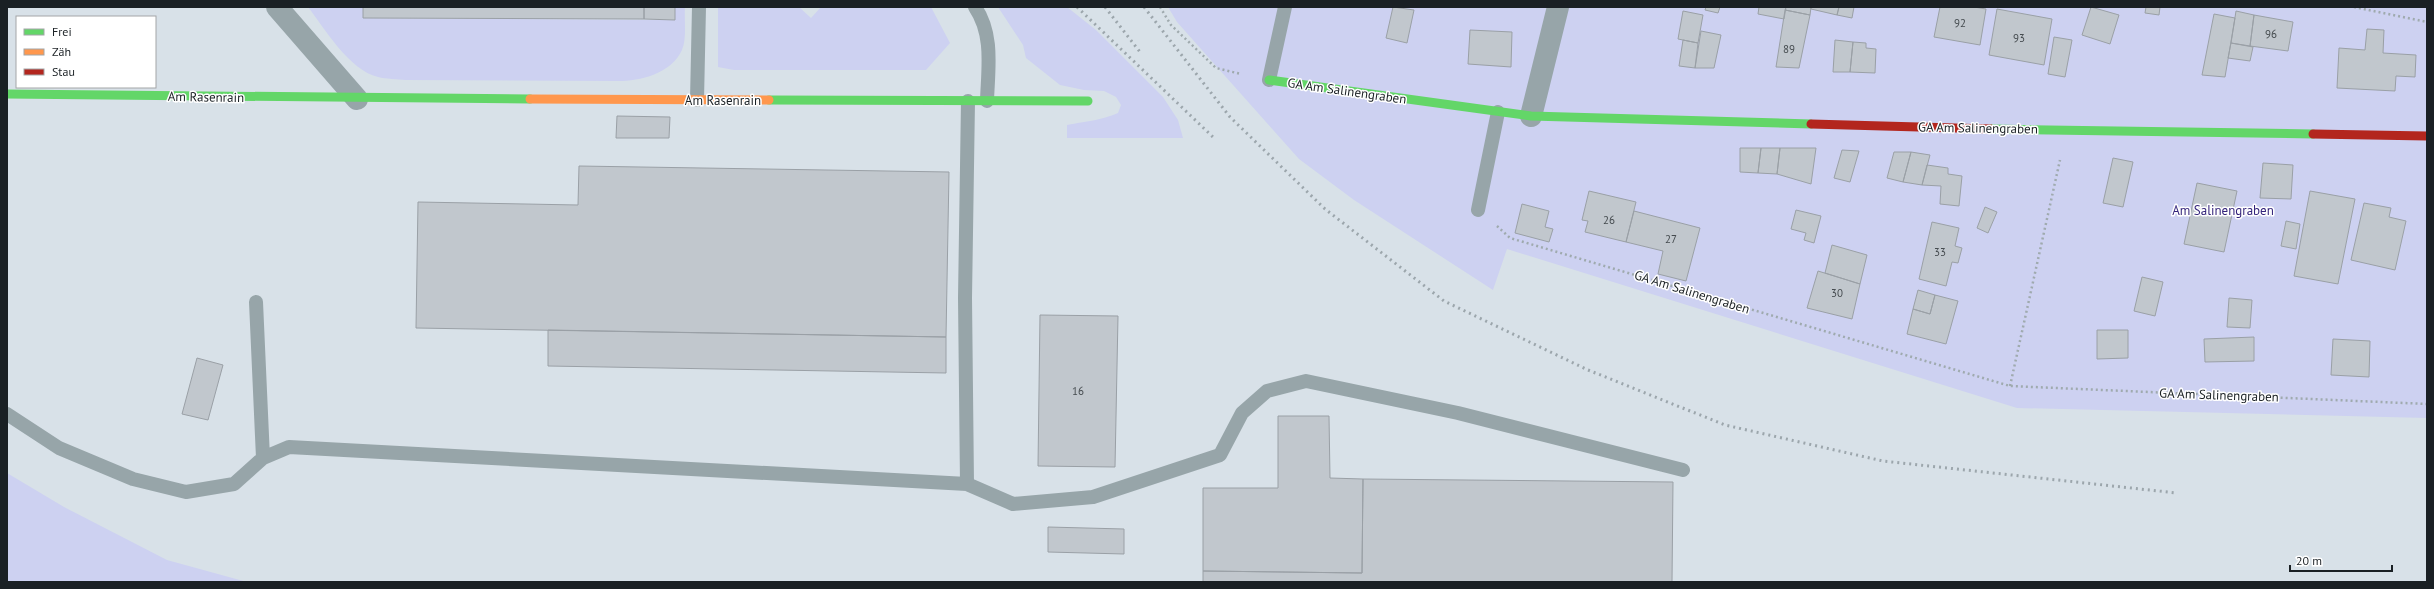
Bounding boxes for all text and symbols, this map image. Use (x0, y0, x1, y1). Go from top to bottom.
legend (16, 16, 156, 88)
house number: 92 (1954, 16, 1966, 30)
text: Frei (52, 24, 72, 39)
house number: 96 (2265, 27, 2277, 41)
house number: 93 (2013, 31, 2025, 45)
house number: 89 (1783, 42, 1795, 56)
text: Zäh (52, 44, 71, 59)
text: Stau (52, 64, 75, 79)
street label: GA Am Salinengraben (1287, 74, 1407, 108)
street label: Am Rasenrain (168, 88, 244, 106)
street label: Am Rasenrain (685, 92, 761, 109)
street label: GA Am Salinengraben (1918, 118, 2038, 138)
park label: Am Salinengraben (2172, 202, 2274, 219)
house number: 26 (1603, 213, 1615, 227)
house number: 27 (1665, 232, 1677, 246)
house number: 33 (1934, 245, 1946, 259)
street label: GA Am Salinengraben (1632, 266, 1752, 318)
house number: 30 (1831, 286, 1843, 300)
house number: 16 (1072, 384, 1084, 398)
street label: GA Am Salinengraben (2159, 384, 2279, 406)
scale bar (2290, 547, 2392, 573)
text: 20 m (2296, 553, 2322, 568)

